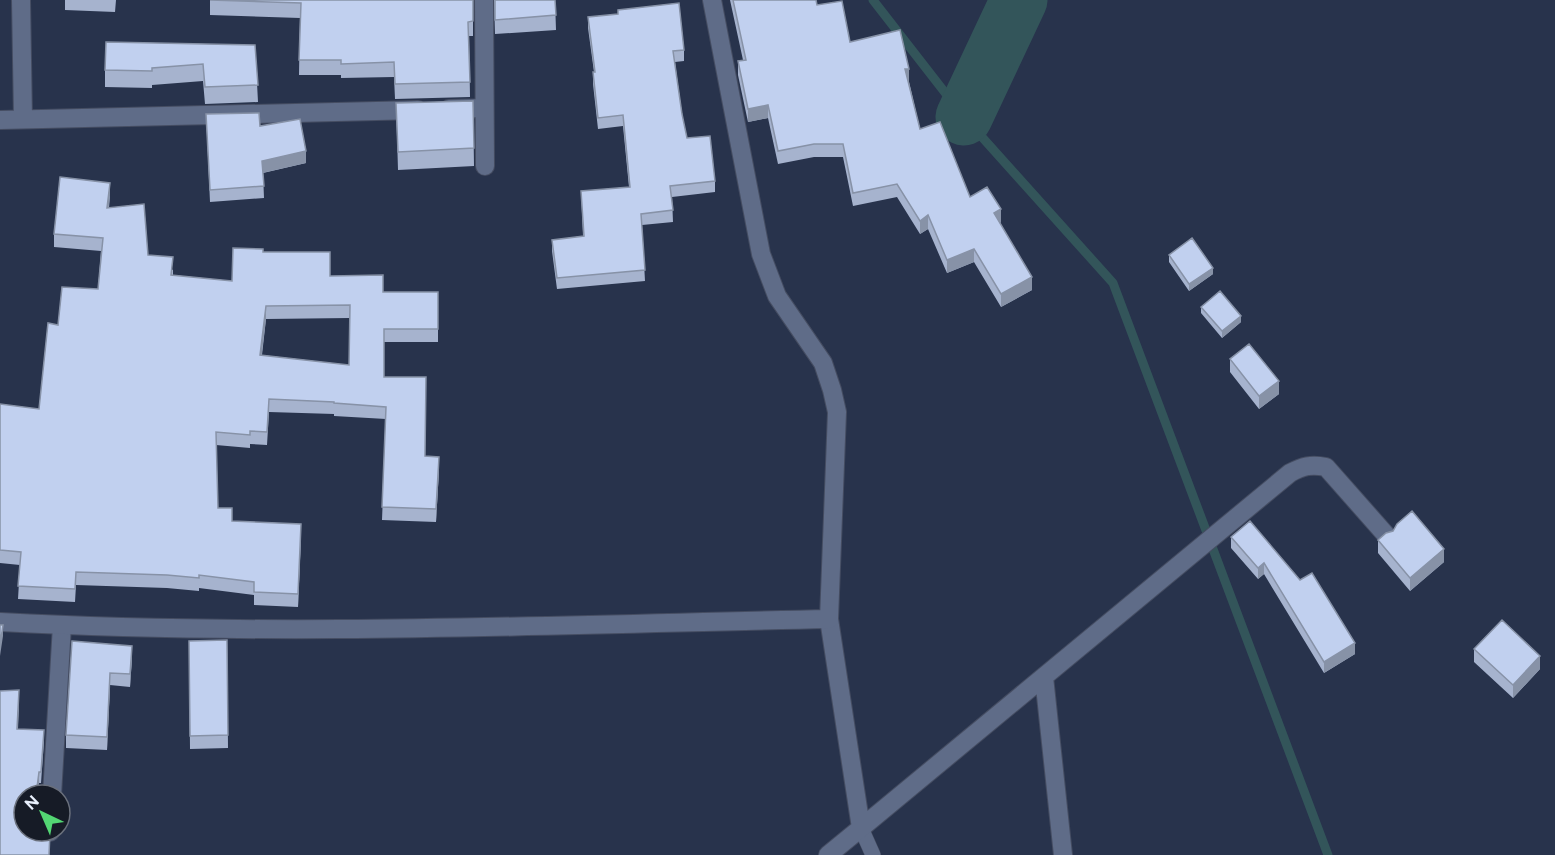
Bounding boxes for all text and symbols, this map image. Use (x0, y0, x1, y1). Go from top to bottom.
north arrow (12, 783, 72, 843)
text: N (21, 791, 43, 814)

